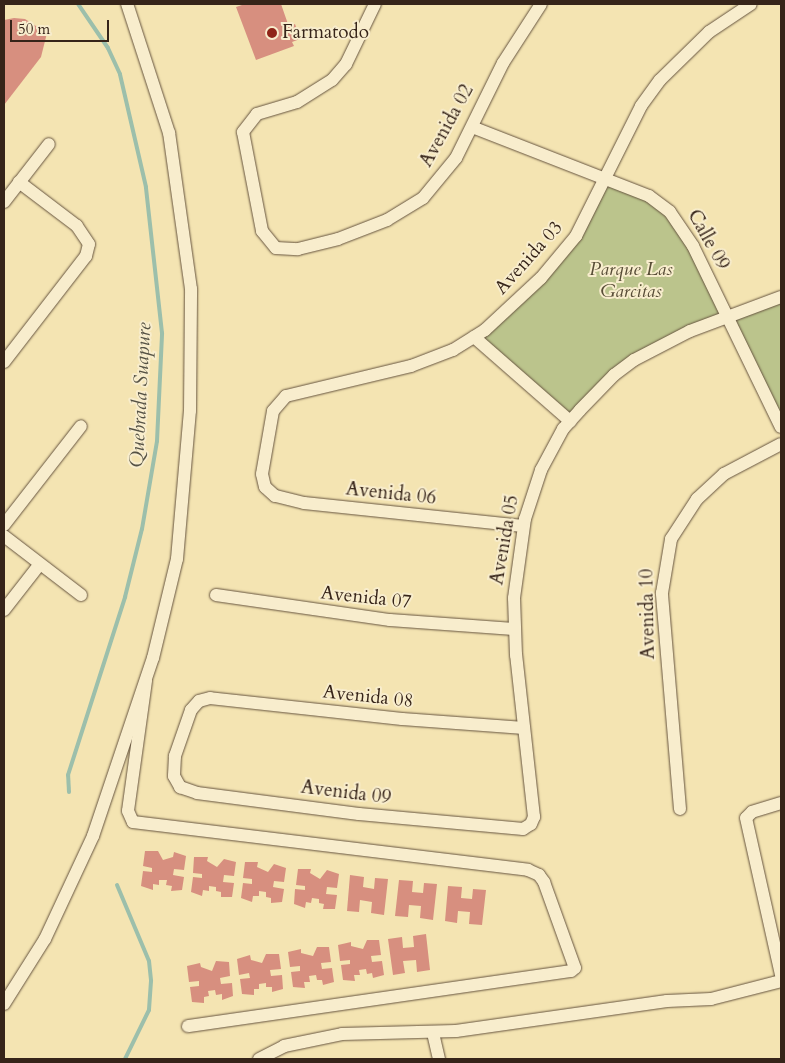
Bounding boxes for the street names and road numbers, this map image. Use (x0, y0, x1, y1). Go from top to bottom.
street label: Avenida 02 (415, 81, 479, 171)
street label: Calle 09 (682, 206, 734, 274)
street label: Avenida 03 (490, 217, 568, 299)
street label: Avenida 06 (345, 478, 437, 510)
street label: Avenida 05 (486, 493, 524, 587)
street label: Avenida 10 (636, 568, 660, 660)
street label: Avenida 07 (320, 582, 412, 614)
street label: Avenida 08 (322, 681, 414, 713)
street label: Avenida 09 (300, 776, 392, 810)

